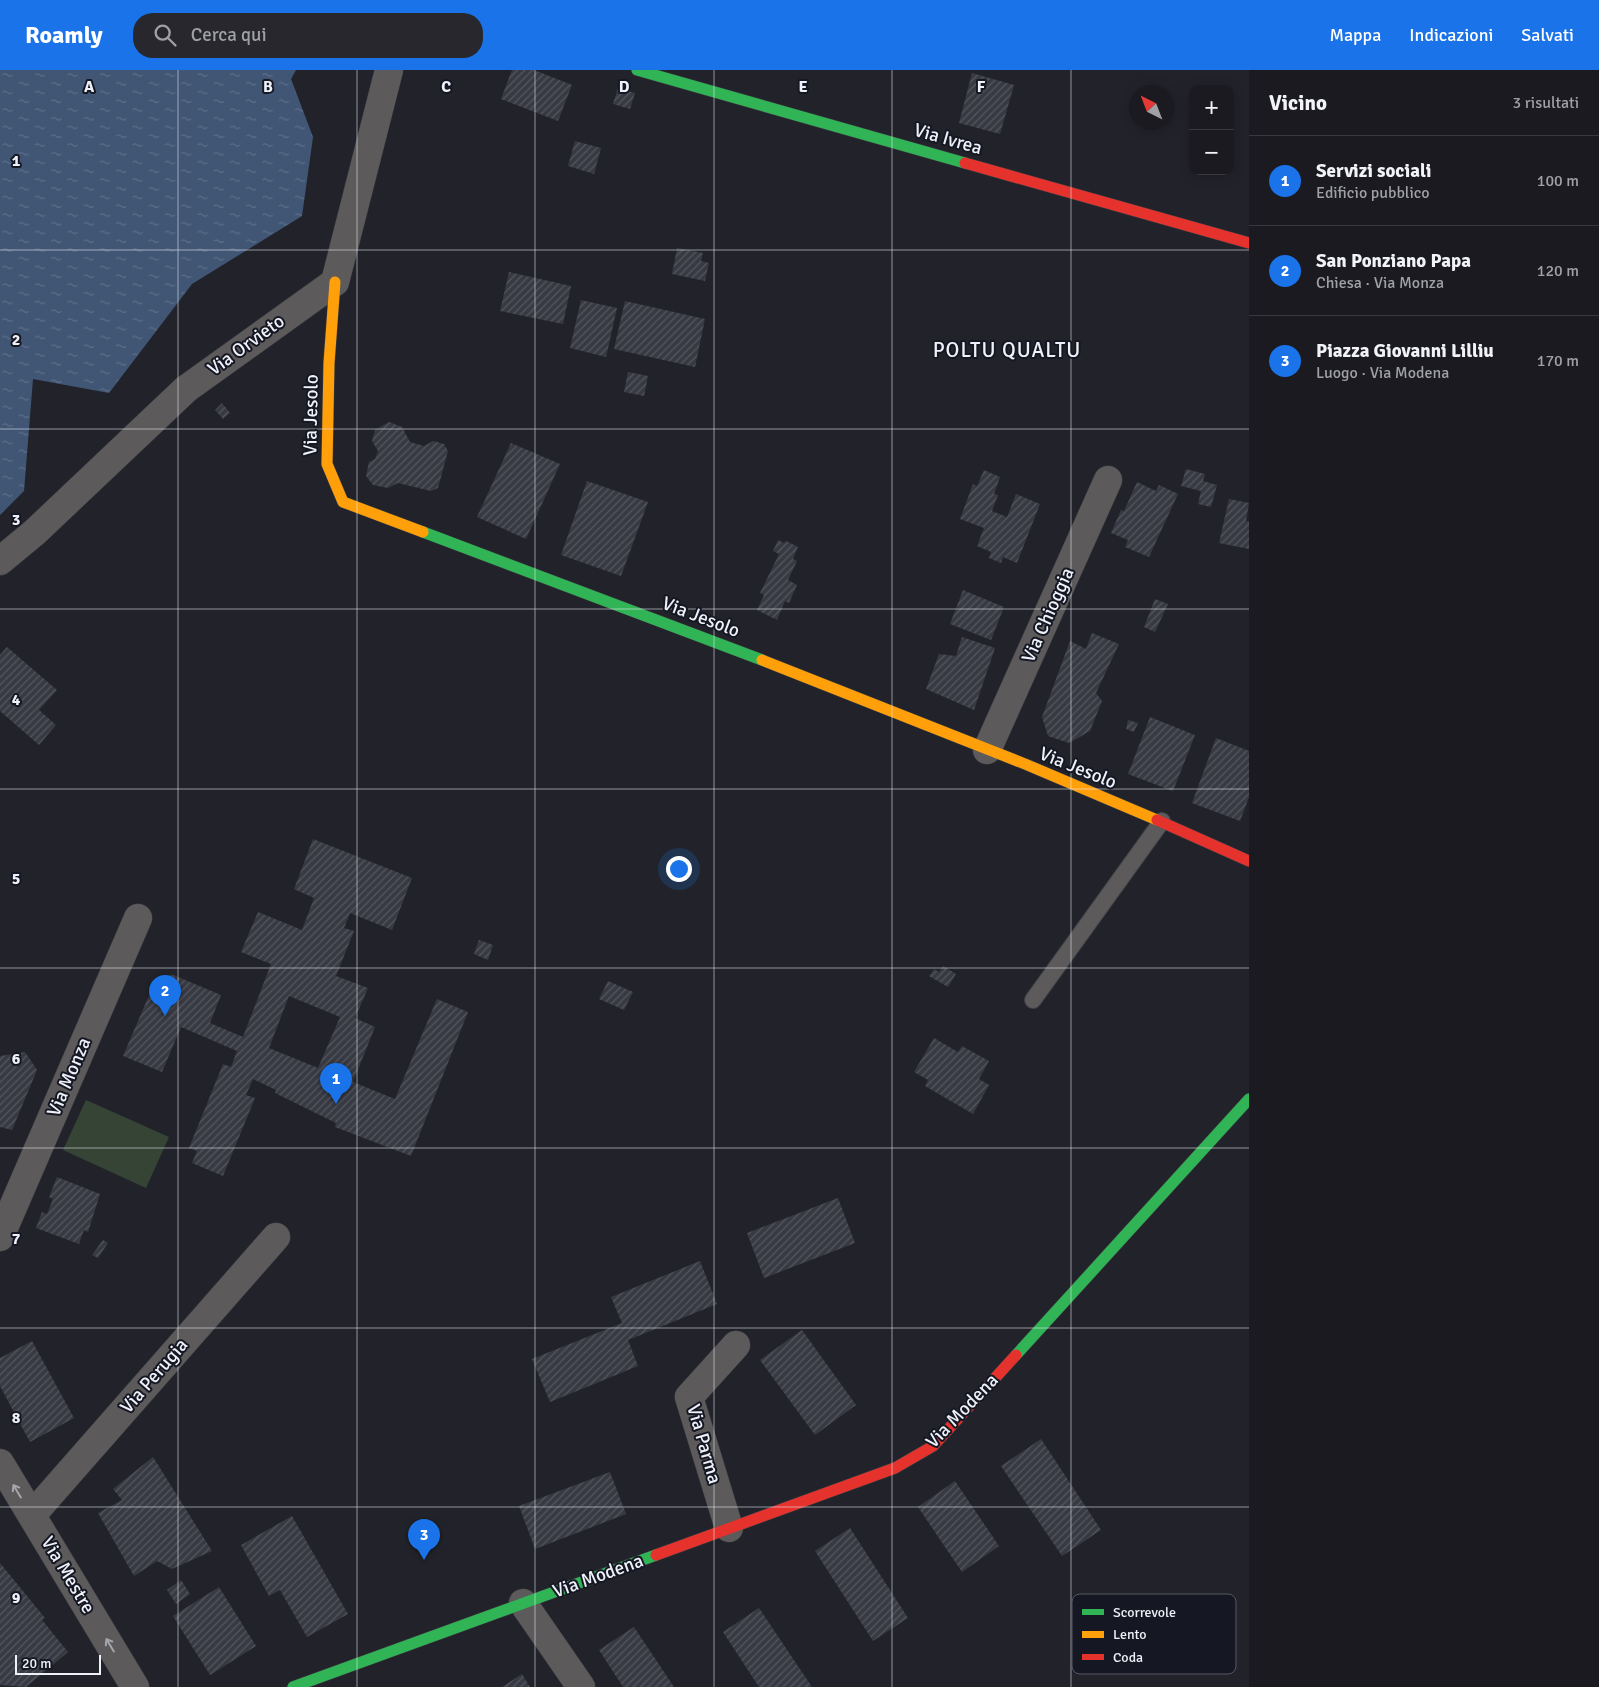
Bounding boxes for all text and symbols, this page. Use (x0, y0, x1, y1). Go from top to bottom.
search box (133, 13, 483, 58)
text: Roamly (25, 20, 103, 50)
icon: search (151, 21, 179, 49)
text: Cerca qui (191, 23, 267, 47)
text: Mappa (1329, 24, 1381, 46)
text: Indicazioni (1409, 24, 1493, 46)
text: Salvati (1521, 24, 1574, 46)
text: A (84, 77, 95, 97)
text: B (263, 77, 273, 97)
text: C (441, 77, 451, 97)
text: D (619, 77, 630, 97)
text: E (798, 77, 808, 97)
text: F (977, 77, 986, 97)
north arrow (1129, 85, 1174, 130)
map controls (1189, 85, 1234, 175)
button: + (1189, 85, 1234, 130)
text: Vicino (1269, 90, 1327, 116)
text: 3 risultati (1513, 93, 1579, 113)
street label: Via Ivrea (911, 118, 985, 160)
button: − (1189, 130, 1234, 175)
text: 1 (12, 151, 21, 171)
text: Servizi sociali (1316, 159, 1431, 183)
text: 1 (1281, 171, 1289, 191)
text: 100 m (1537, 171, 1579, 191)
text: Edificio pubblico (1316, 183, 1430, 203)
text: San Ponziano Papa (1316, 249, 1471, 273)
text: 2 (1281, 261, 1289, 281)
text: 120 m (1537, 261, 1579, 281)
text: Chiesa · Via Monza (1316, 273, 1444, 293)
street label: Via Orvieto (203, 309, 289, 381)
text: 2 (12, 330, 20, 350)
district label: POLTU QUALTU (933, 337, 1081, 363)
text: Piazza Giovanni Lilliu (1316, 339, 1494, 363)
text: 3 (1281, 351, 1289, 371)
text: 170 m (1537, 351, 1579, 371)
text: Luogo · Via Modena (1316, 363, 1449, 383)
street label: Via Jesolo (298, 374, 324, 456)
text: 3 (12, 510, 20, 530)
street label: Via Chioggia (1016, 564, 1080, 666)
street label: Via Jesolo (659, 591, 743, 643)
text: 4 (12, 690, 21, 710)
street label: Via Jesolo (1036, 742, 1120, 794)
your location (666, 856, 692, 882)
text: 5 (12, 869, 20, 889)
pin: 2 (149, 975, 181, 1016)
street label: Via Monza (42, 1034, 96, 1120)
text: 6 (12, 1049, 21, 1069)
pin: 1 (320, 1063, 352, 1104)
text: 7 (12, 1229, 21, 1249)
street label: Via Perugia (115, 1333, 193, 1419)
street label: Via Modena (920, 1369, 1004, 1453)
street label: Via Parma (681, 1401, 727, 1487)
text: 8 (12, 1408, 21, 1428)
one-way arrow (12, 1484, 23, 1498)
pin: 3 (408, 1519, 440, 1560)
street label: Via Mestre (36, 1532, 100, 1618)
street label: Via Modena (549, 1549, 647, 1603)
text: 9 (12, 1588, 21, 1608)
legend (1072, 1594, 1236, 1674)
text: Scorrevole (1113, 1604, 1176, 1621)
text: Lento (1113, 1626, 1147, 1643)
one-way arrow (105, 1639, 115, 1653)
text: Coda (1113, 1649, 1143, 1666)
scale bar (15, 1652, 101, 1675)
text: 20 m (22, 1655, 51, 1672)

